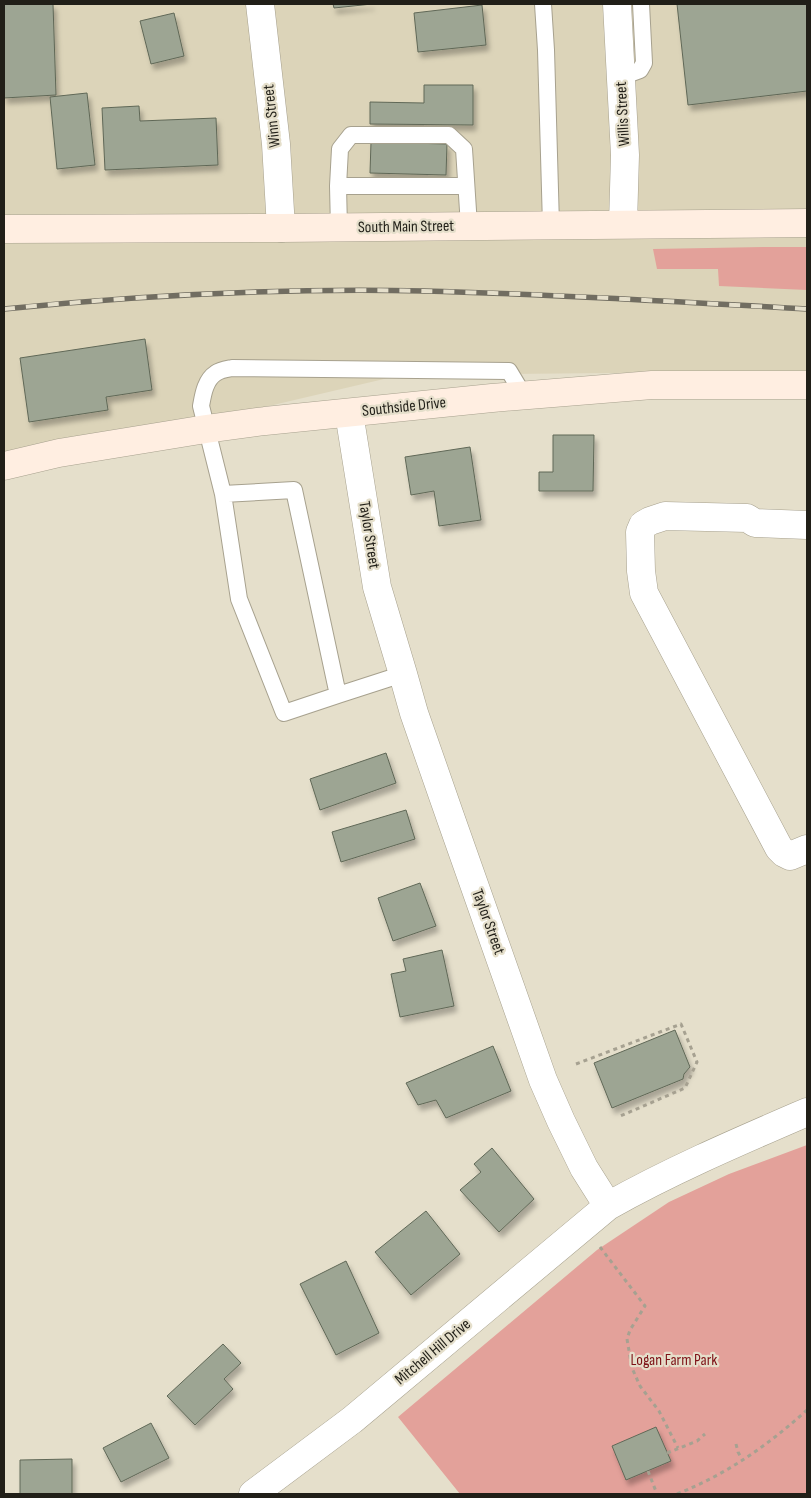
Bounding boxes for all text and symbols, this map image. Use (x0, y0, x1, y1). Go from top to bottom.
street label: Willis Street (612, 81, 634, 147)
street label: Winn Street (259, 83, 285, 149)
street label: South Main Street (358, 217, 454, 237)
street label: Southside Drive (361, 393, 447, 421)
street label: Taylor Street (354, 500, 384, 570)
street label: Taylor Street (467, 887, 509, 957)
street label: Mitchell Hill Drive (391, 1315, 475, 1389)
park label: Logan Farm Park (631, 1351, 717, 1370)

